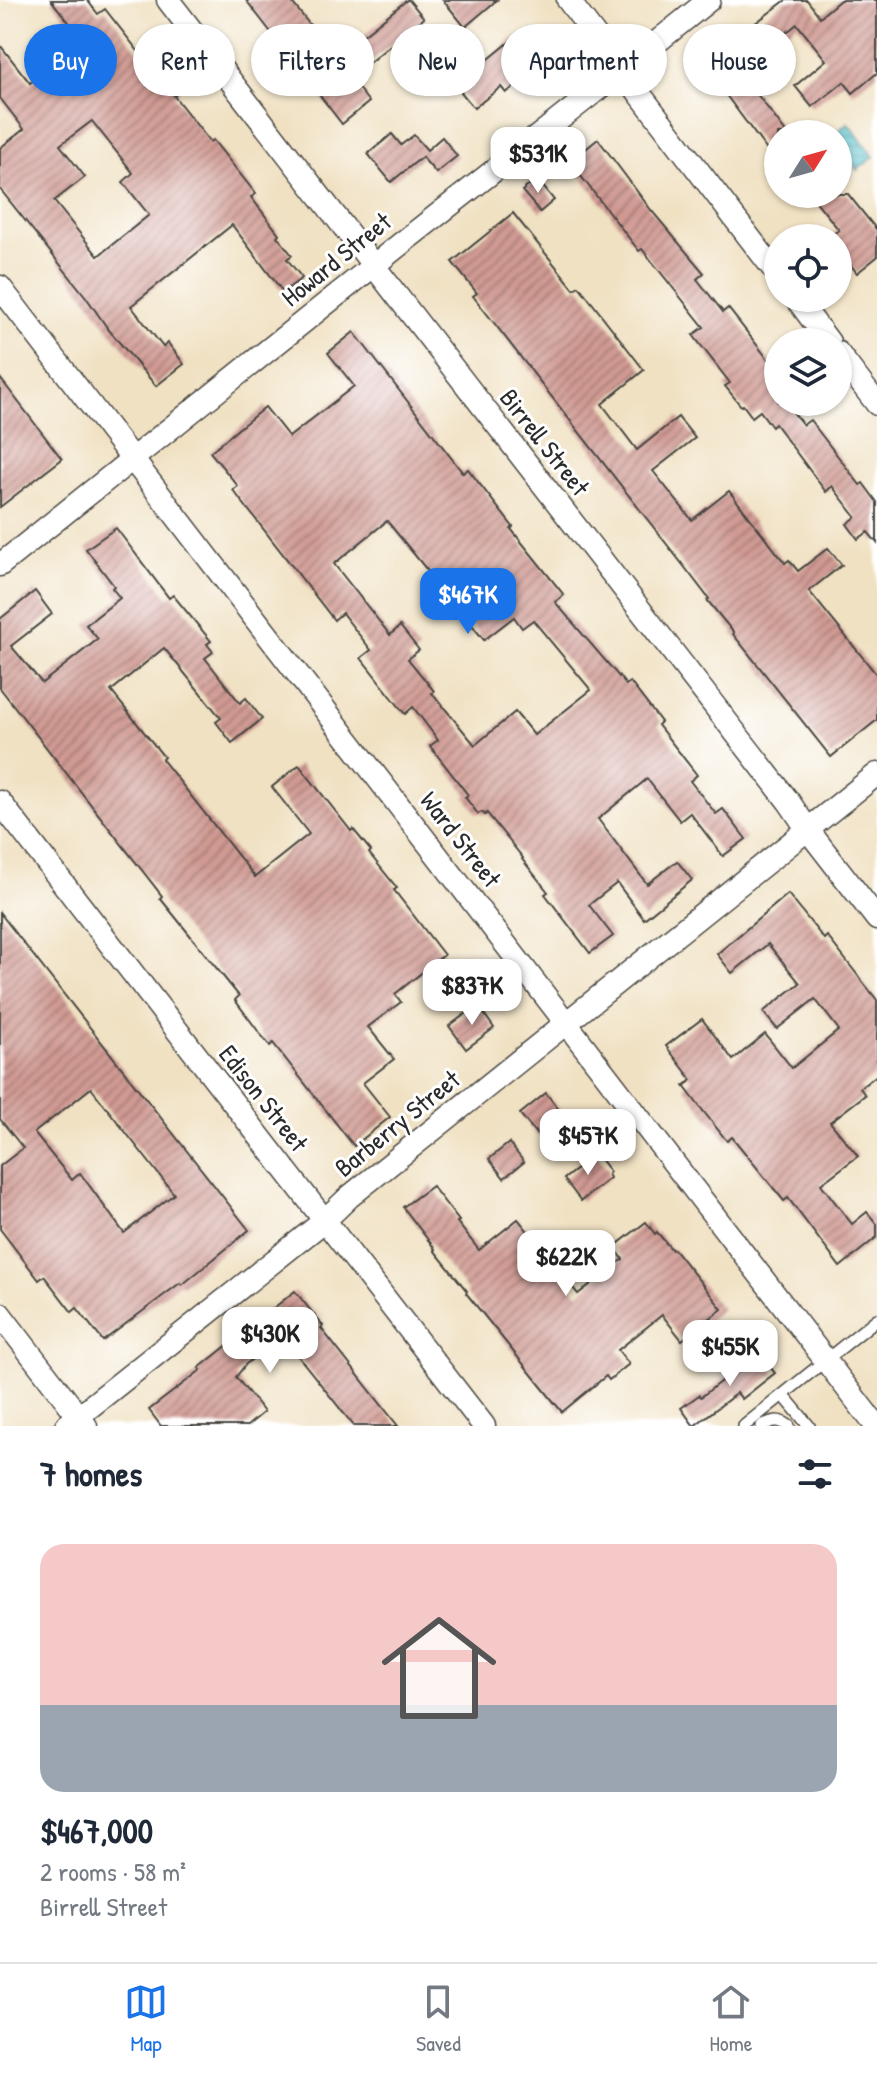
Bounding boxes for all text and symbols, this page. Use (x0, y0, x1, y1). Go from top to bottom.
chip: Buy (24, 24, 117, 96)
chip: Rent (133, 24, 235, 96)
chip: Filters (251, 24, 374, 96)
chip: New (390, 24, 485, 96)
chip: Apartment (501, 24, 667, 96)
chip: House (683, 24, 796, 96)
north arrow (764, 120, 852, 208)
map controls (764, 120, 852, 416)
pin: $531K (482, 127, 594, 195)
text: $531K (509, 135, 567, 170)
street label: Howard Street (274, 203, 399, 314)
button: locate (764, 224, 852, 312)
button: layers (764, 328, 852, 416)
street label: Birrell Street (492, 381, 599, 504)
pin: $467K (412, 568, 524, 636)
text: $467K (438, 576, 498, 611)
street label: Ward Street (412, 784, 510, 895)
pin: $837K (416, 959, 528, 1027)
text: $837K (441, 967, 503, 1002)
street label: Edison Street (211, 1037, 317, 1159)
street label: Barberry Street (327, 1061, 468, 1184)
pin: $457K (532, 1109, 644, 1177)
text: $457K (558, 1117, 618, 1152)
pin: $622K (510, 1230, 622, 1298)
text: $622K (535, 1238, 597, 1273)
pin: $430K (214, 1307, 326, 1375)
text: $430K (240, 1315, 300, 1350)
pin: $455K (674, 1320, 786, 1388)
text: $455K (701, 1328, 759, 1363)
text: 7 homes (40, 1451, 142, 1497)
icon: filters (793, 1452, 837, 1496)
icon: home (367, 1596, 511, 1740)
text: $467,000 (40, 1808, 153, 1854)
text: 2 rooms · 58 m² (40, 1854, 186, 1889)
text: Birrell Street (40, 1889, 167, 1924)
tab: Map (124, 1980, 168, 2058)
tab: Saved (416, 1980, 461, 2058)
tab: Home (709, 1980, 753, 2058)

